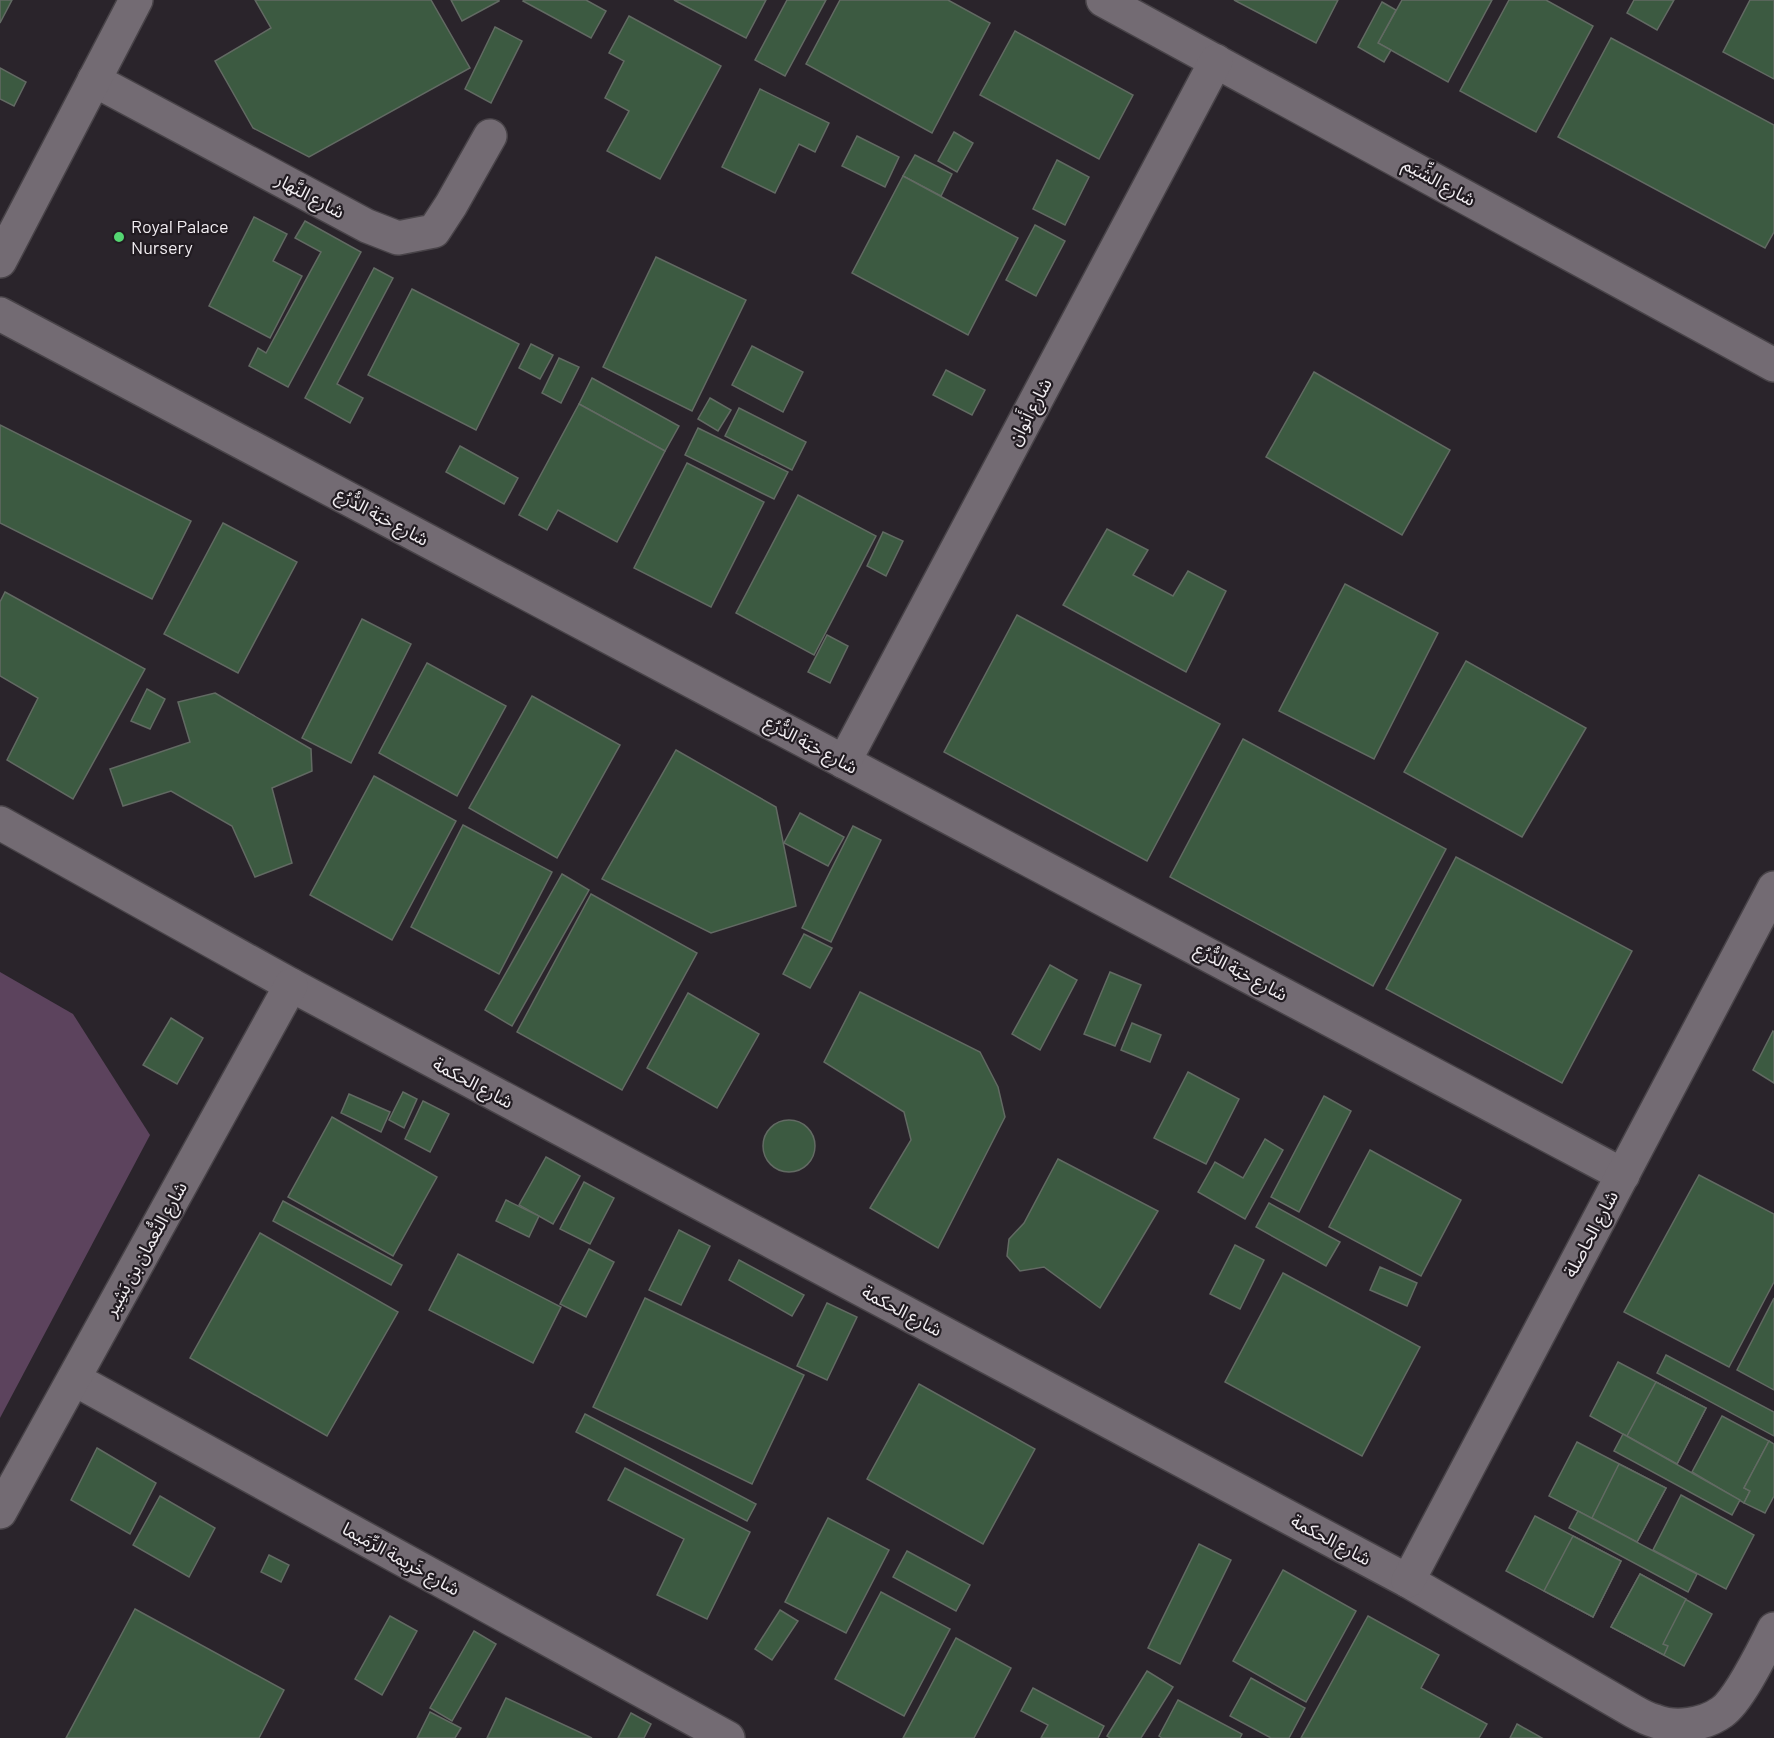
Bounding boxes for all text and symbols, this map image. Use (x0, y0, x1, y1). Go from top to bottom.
street label: شارع الشِّيَم (1397, 149, 1482, 214)
street label: شارع النَّهار (270, 167, 349, 226)
place label: Royal Palace Nursery (131, 215, 229, 258)
marker: Royal Palace Nursery (112, 230, 126, 244)
street label: شارع أَنوان (999, 373, 1059, 451)
street label: شارع خبَة الدُّرُع (330, 482, 433, 553)
street label: شارع خبَة الدُّرُع (759, 710, 862, 781)
street label: شارع خبَة الدُّرُع (1189, 937, 1292, 1008)
street label: شارع الحكمة (428, 1052, 517, 1116)
street label: شارع النُّعمان بن بَشِير (98, 1177, 195, 1322)
street label: شارع الحاصلة (1558, 1187, 1626, 1282)
street label: شارع الحكمة (857, 1280, 946, 1344)
street label: شارع الحكمة (1286, 1509, 1375, 1573)
street label: شارع خَرِيمة الرِّمَيما (337, 1517, 464, 1603)

